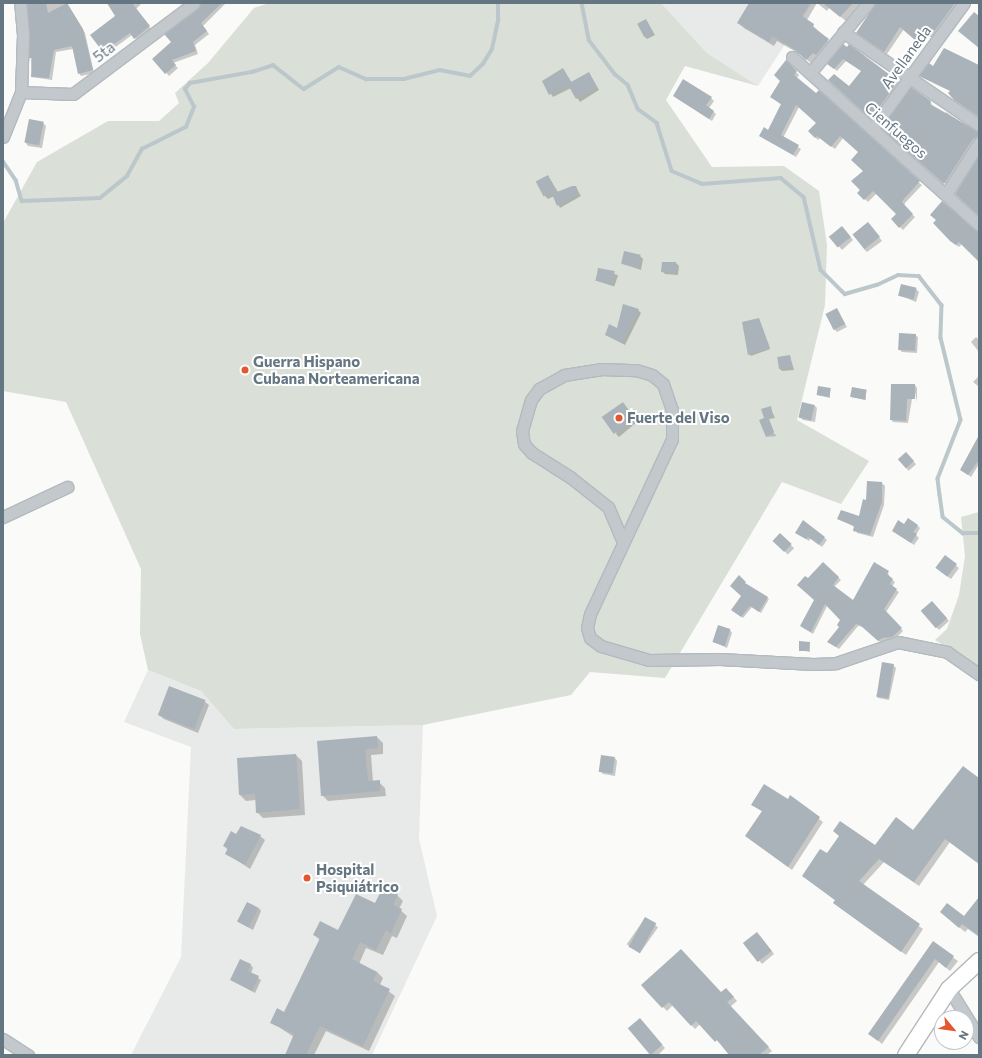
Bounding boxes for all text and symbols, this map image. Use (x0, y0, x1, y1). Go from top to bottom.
street label: Avellaneda (877, 22, 935, 92)
street label: 5ta (90, 38, 118, 66)
street label: Cienfuegos (861, 98, 931, 162)
place label: Guerra Hispano Cubana Norteamericana (253, 352, 420, 387)
marker: Guerra Hispano Cubana Norteamericana (240, 365, 250, 375)
place label: Fuerte del Viso (627, 409, 730, 427)
marker: Fuerte del Viso (614, 413, 624, 423)
place label: Hospital Psiquiátrico (316, 860, 399, 895)
marker: Hospital Psiquiátrico (301, 872, 313, 884)
north arrow (934, 1010, 974, 1050)
text: N (956, 1029, 972, 1042)

